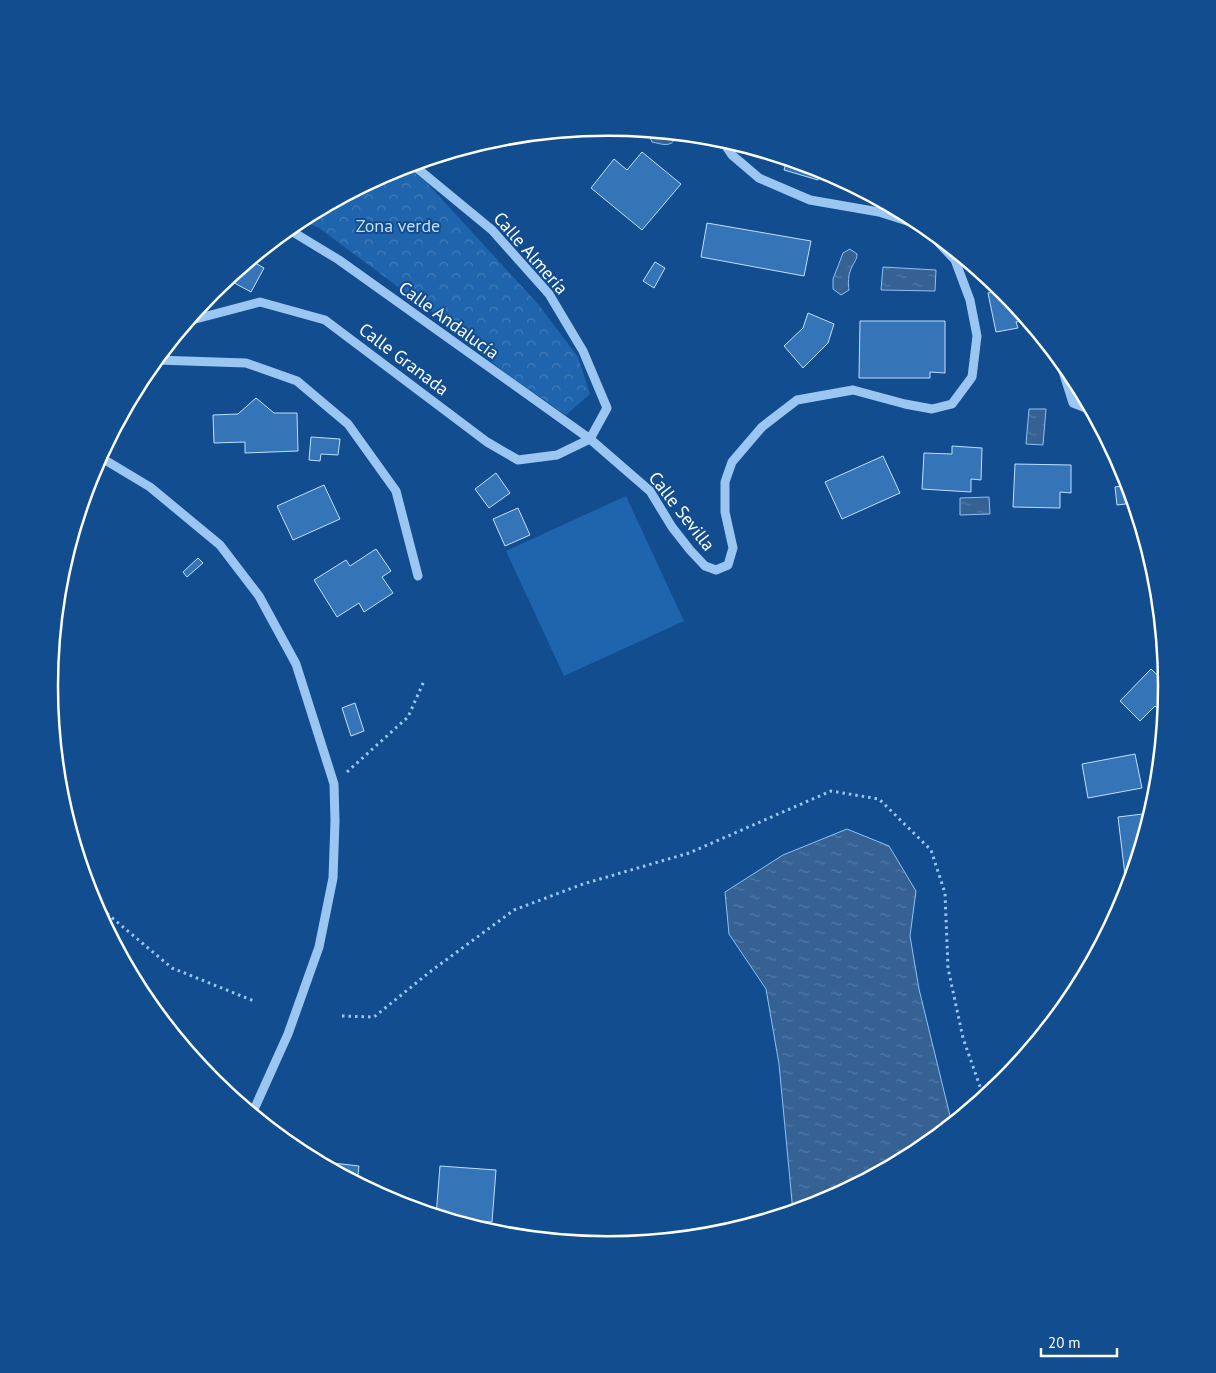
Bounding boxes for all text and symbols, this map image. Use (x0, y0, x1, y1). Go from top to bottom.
street label: Calle Almería (489, 207, 573, 299)
park label: Zona verde (356, 214, 440, 237)
street label: Calle Andalucía (394, 276, 504, 364)
street label: Calle Granada (354, 318, 454, 400)
street label: Calle Sevilla (644, 467, 720, 555)
scale bar (1041, 1326, 1117, 1358)
text: 20 m (1048, 1333, 1081, 1352)

